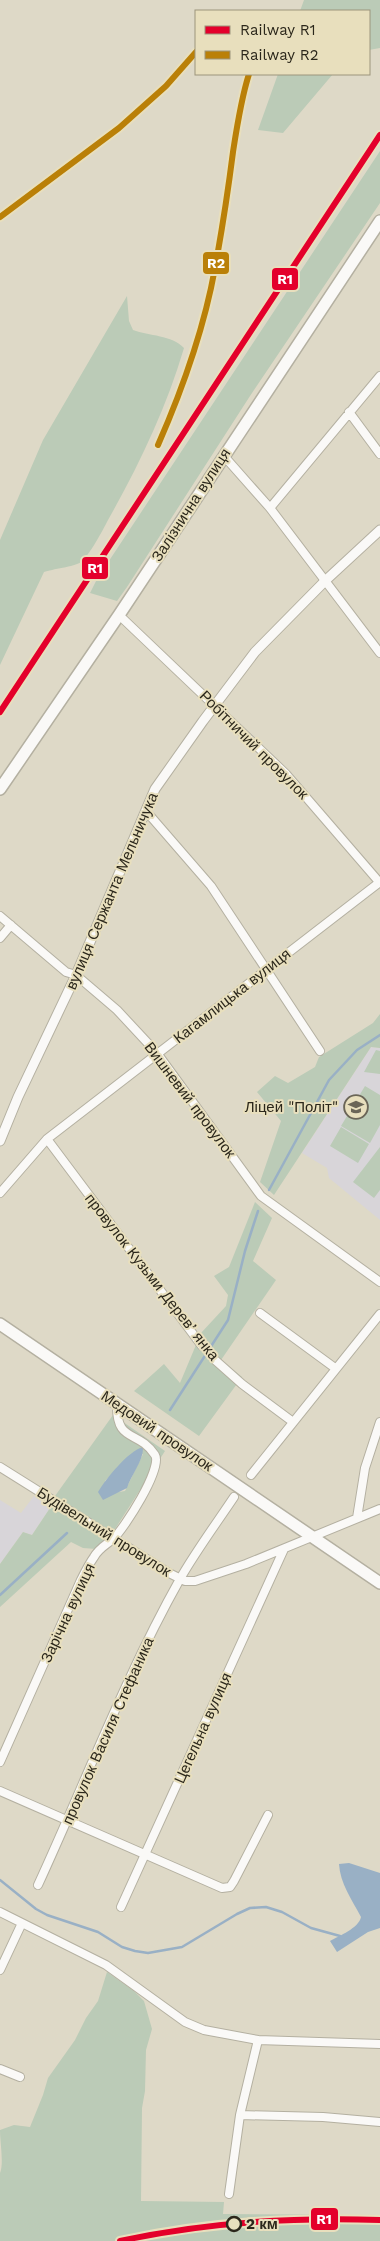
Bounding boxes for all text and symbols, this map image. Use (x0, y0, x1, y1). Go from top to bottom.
legend (195, 10, 370, 75)
text: Railway R1 (240, 21, 316, 39)
text: Railway R2 (240, 46, 318, 64)
line badge: R2 (202, 251, 230, 275)
text: R2 (207, 255, 225, 271)
line badge: R1 (271, 267, 299, 291)
text: R1 (277, 271, 293, 287)
street label: Залізнична вулиця (148, 445, 234, 565)
line badge: R1 (81, 556, 109, 580)
text: R1 (87, 560, 103, 576)
street label: Робітничий провулок (196, 687, 312, 803)
street label: вулиця Сержанта Мельничука (62, 789, 162, 992)
street label: Кагамлицька вулиця (170, 945, 294, 1047)
street label: Вишневий провулок (141, 1039, 240, 1162)
school or university icon: Ліцей "Політ" (343, 1094, 369, 1120)
place label: Ліцей "Політ" (245, 1098, 338, 1116)
street label: провулок Кузьми Деревʼянка (81, 1190, 223, 1365)
street label: Медовий провулок (98, 1387, 217, 1475)
street label: Будівельний провулок (34, 1483, 175, 1581)
street label: Зарічна вулиця (37, 1561, 99, 1665)
street label: провулок Василя Стефаника (58, 1634, 158, 1827)
street label: Цегельна вулиця (170, 1670, 236, 1786)
line badge: R1 (310, 2207, 339, 2231)
text: R1 (316, 2211, 332, 2227)
place label: 2 км (246, 2215, 278, 2233)
marker: 2 км (226, 2216, 242, 2232)

